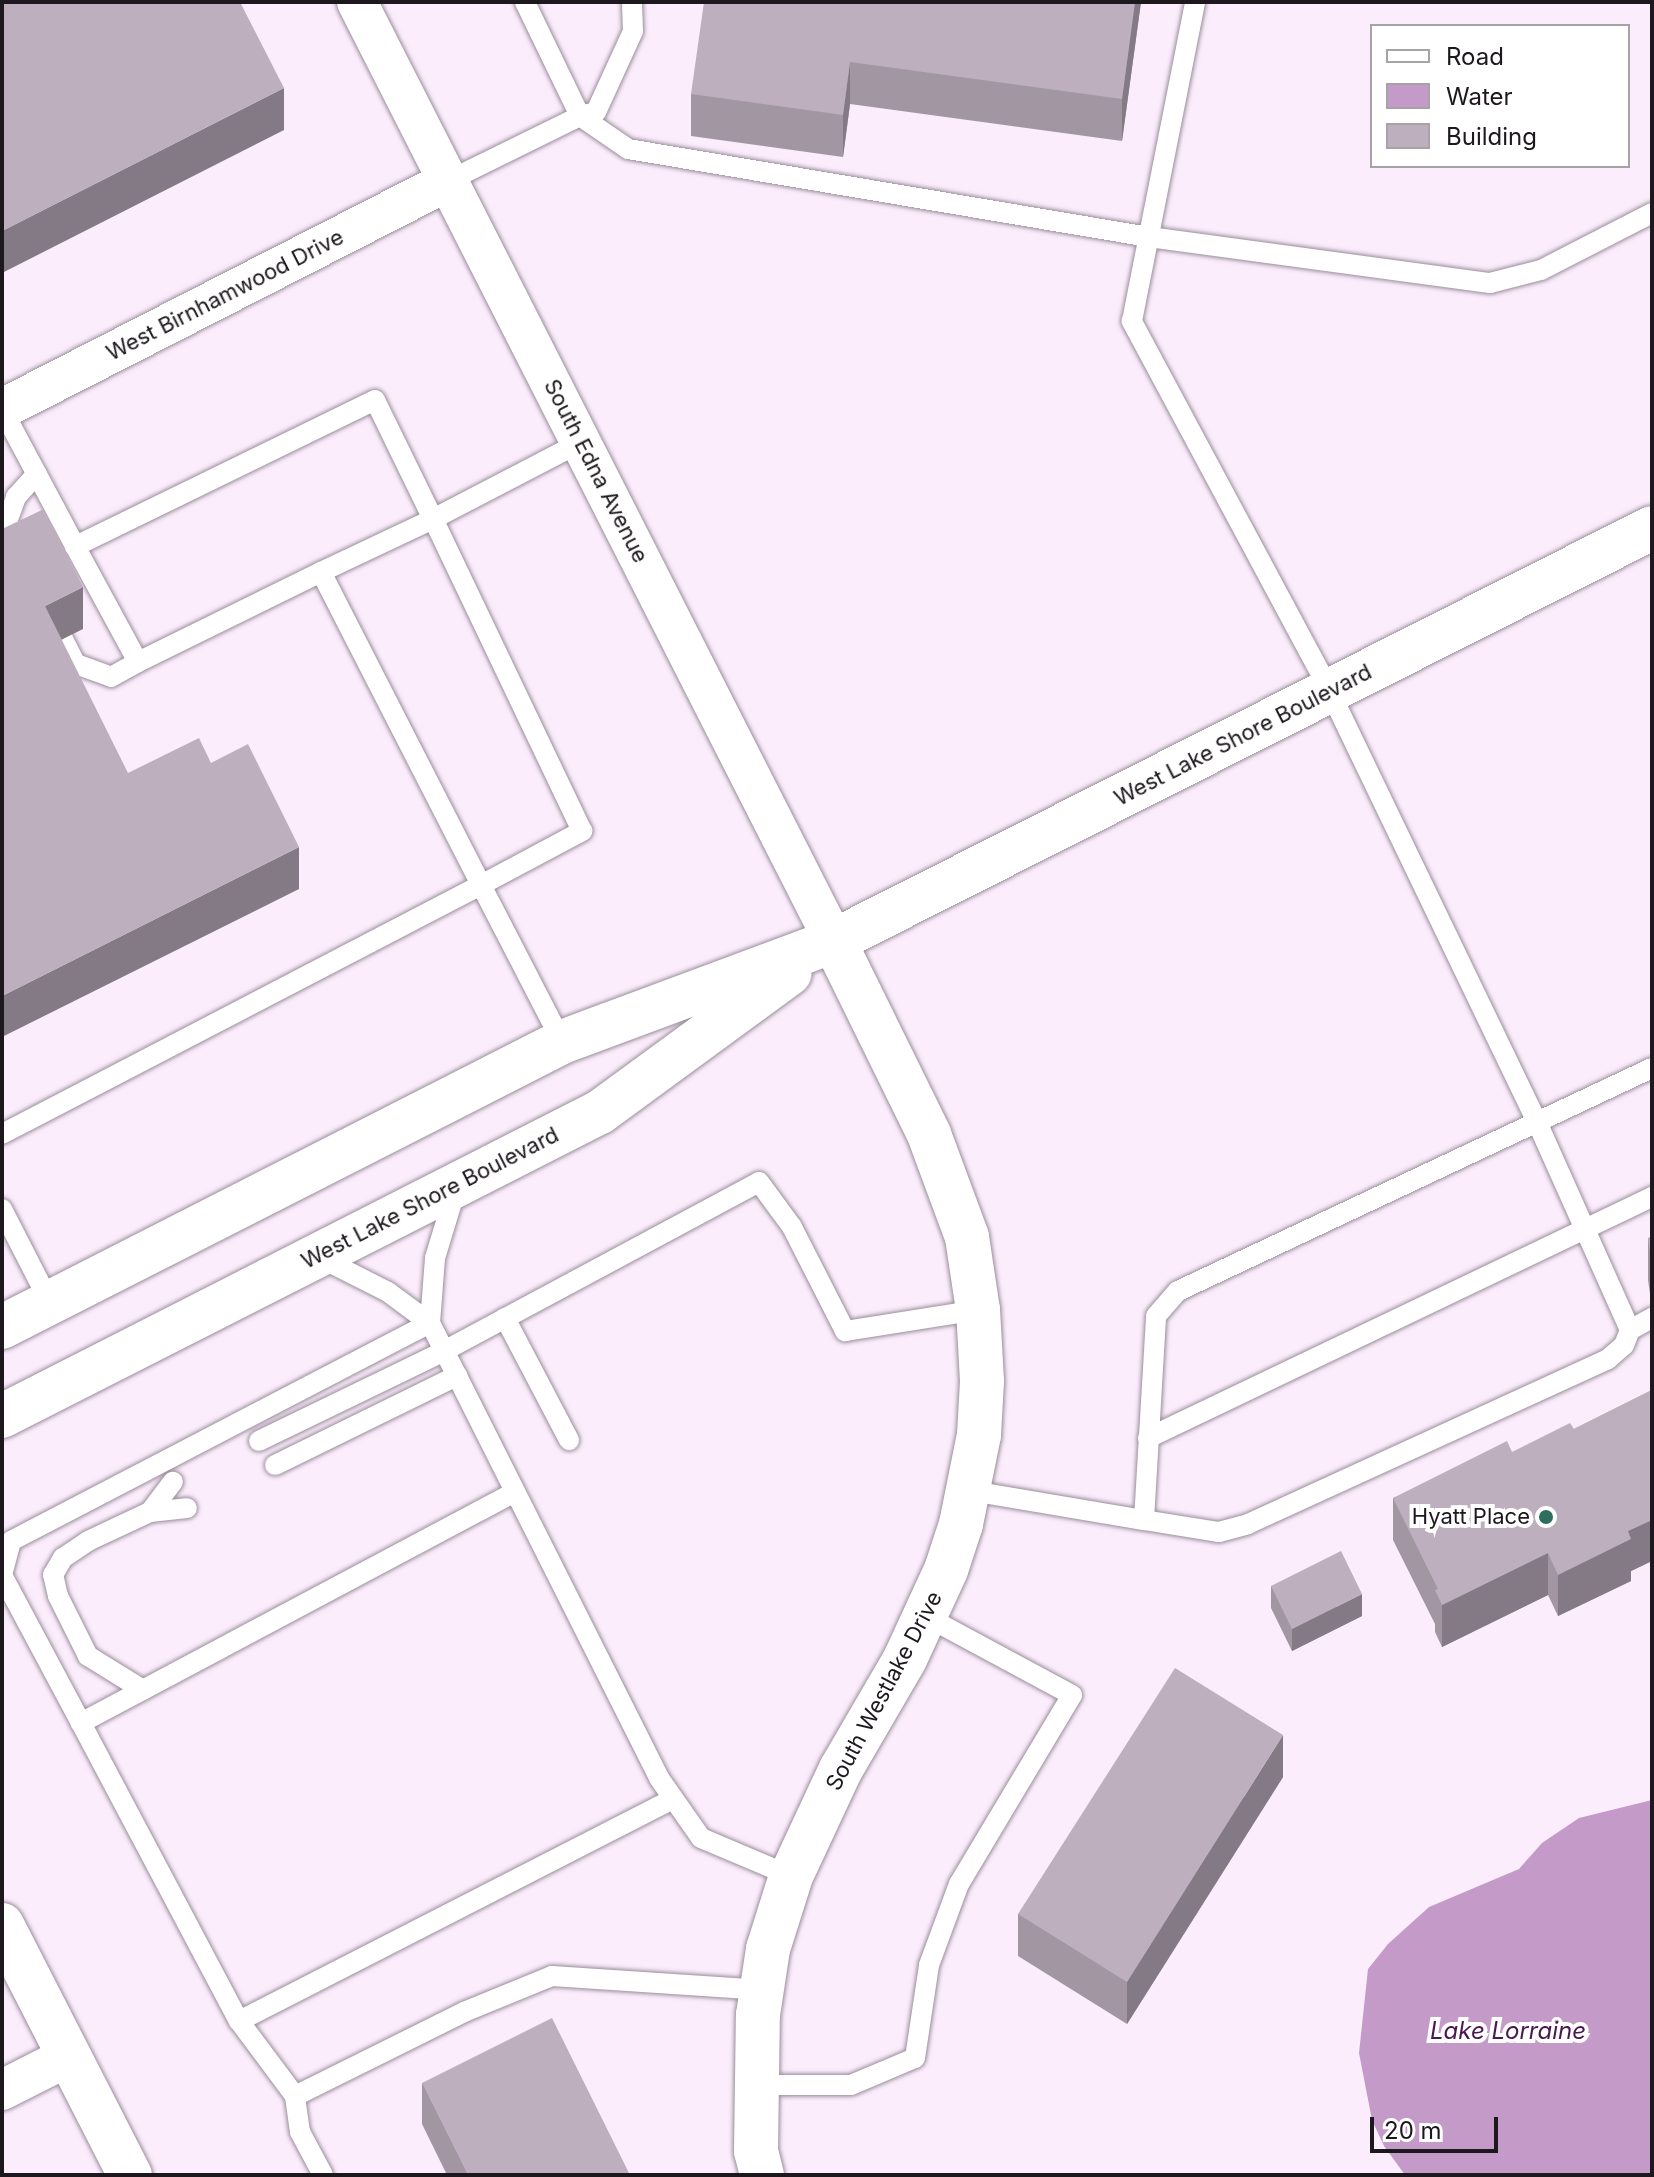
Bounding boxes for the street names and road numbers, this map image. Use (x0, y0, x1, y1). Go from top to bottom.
street label: West Birnhamwood Drive (102, 224, 348, 366)
street label: South Edna Avenue (538, 375, 654, 567)
street label: West Lake Shore Boulevard (1110, 658, 1376, 812)
street label: West Lake Shore Boulevard (297, 1121, 563, 1275)
street label: South Westlake Drive (820, 1587, 948, 1795)

